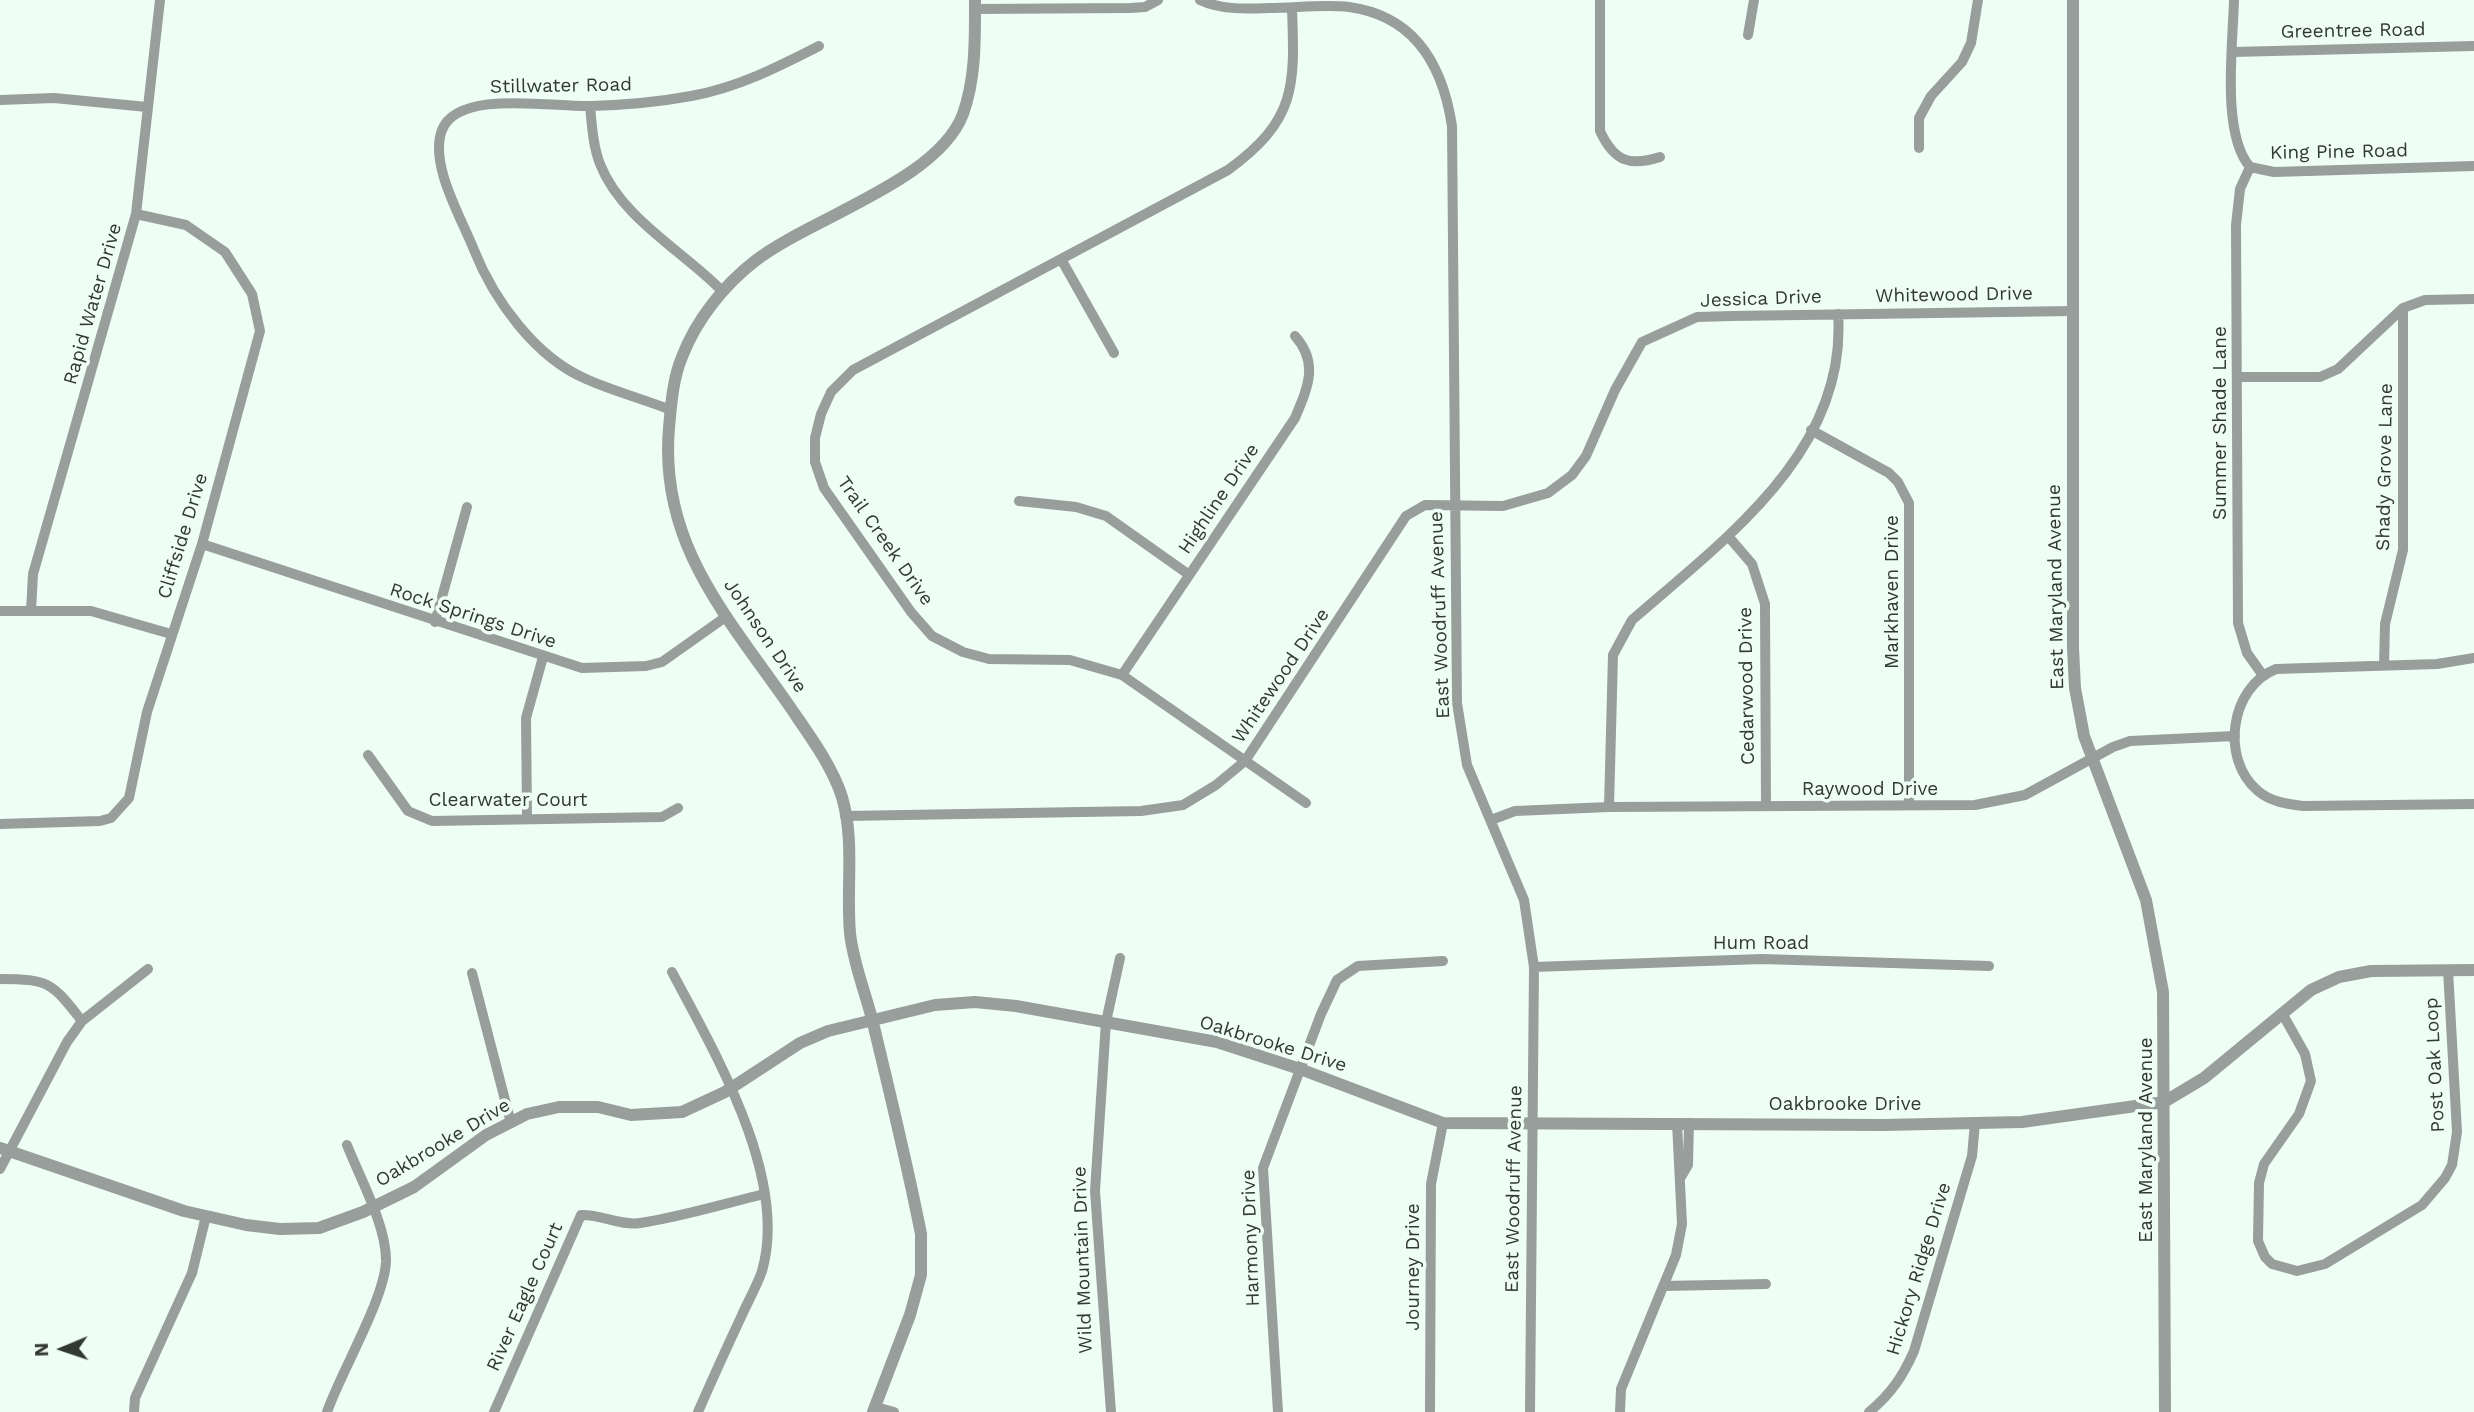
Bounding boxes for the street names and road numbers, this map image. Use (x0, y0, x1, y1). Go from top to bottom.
street label: Greentree Road (2280, 18, 2426, 44)
street label: Stillwater Road (490, 73, 632, 99)
street label: King Pine Road (2270, 139, 2408, 165)
street label: Rapid Water Drive (59, 221, 127, 387)
street label: Whitewood Drive (1875, 282, 2033, 308)
street label: Jessica Drive (1700, 285, 1822, 313)
street label: Summer Shade Lane (2209, 326, 2231, 520)
street label: Shady Grove Lane (2372, 383, 2398, 551)
street label: Highline Drive (1174, 439, 1264, 559)
street label: Cliffside Drive (153, 470, 213, 602)
street label: Trail Creek Drive (832, 472, 938, 610)
street label: East Maryland Avenue (2043, 484, 2069, 690)
street label: East Woodruff Avenue (1425, 511, 1455, 719)
street label: Markhaven Drive (1881, 515, 1903, 669)
street label: Johnson Drive (719, 575, 811, 697)
street label: Rock Springs Drive (387, 578, 559, 654)
street label: Whitewood Drive (1227, 604, 1335, 748)
street label: Cedarwood Drive (1734, 607, 1760, 765)
street label: Raywood Drive (1802, 778, 1938, 800)
street label: Clearwater Court (429, 789, 587, 811)
street label: Hum Road (1713, 932, 1809, 954)
street label: Post Oak Loop (2420, 997, 2450, 1133)
street label: Oakbrooke Drive (1196, 1011, 1350, 1077)
street label: East Maryland Avenue (2135, 1037, 2157, 1243)
street label: East Woodruff Avenue (1501, 1085, 1527, 1293)
street label: Oakbrooke Drive (1768, 1093, 1922, 1115)
street label: Oakbrooke Drive (372, 1094, 514, 1192)
street label: Wild Mountain Drive (1068, 1166, 1098, 1354)
street label: Harmony Drive (1237, 1169, 1265, 1307)
street label: Hickory Ridge Drive (1882, 1180, 1956, 1358)
street label: Journey Drive (1402, 1203, 1424, 1331)
street label: River Eagle Court (482, 1219, 568, 1375)

